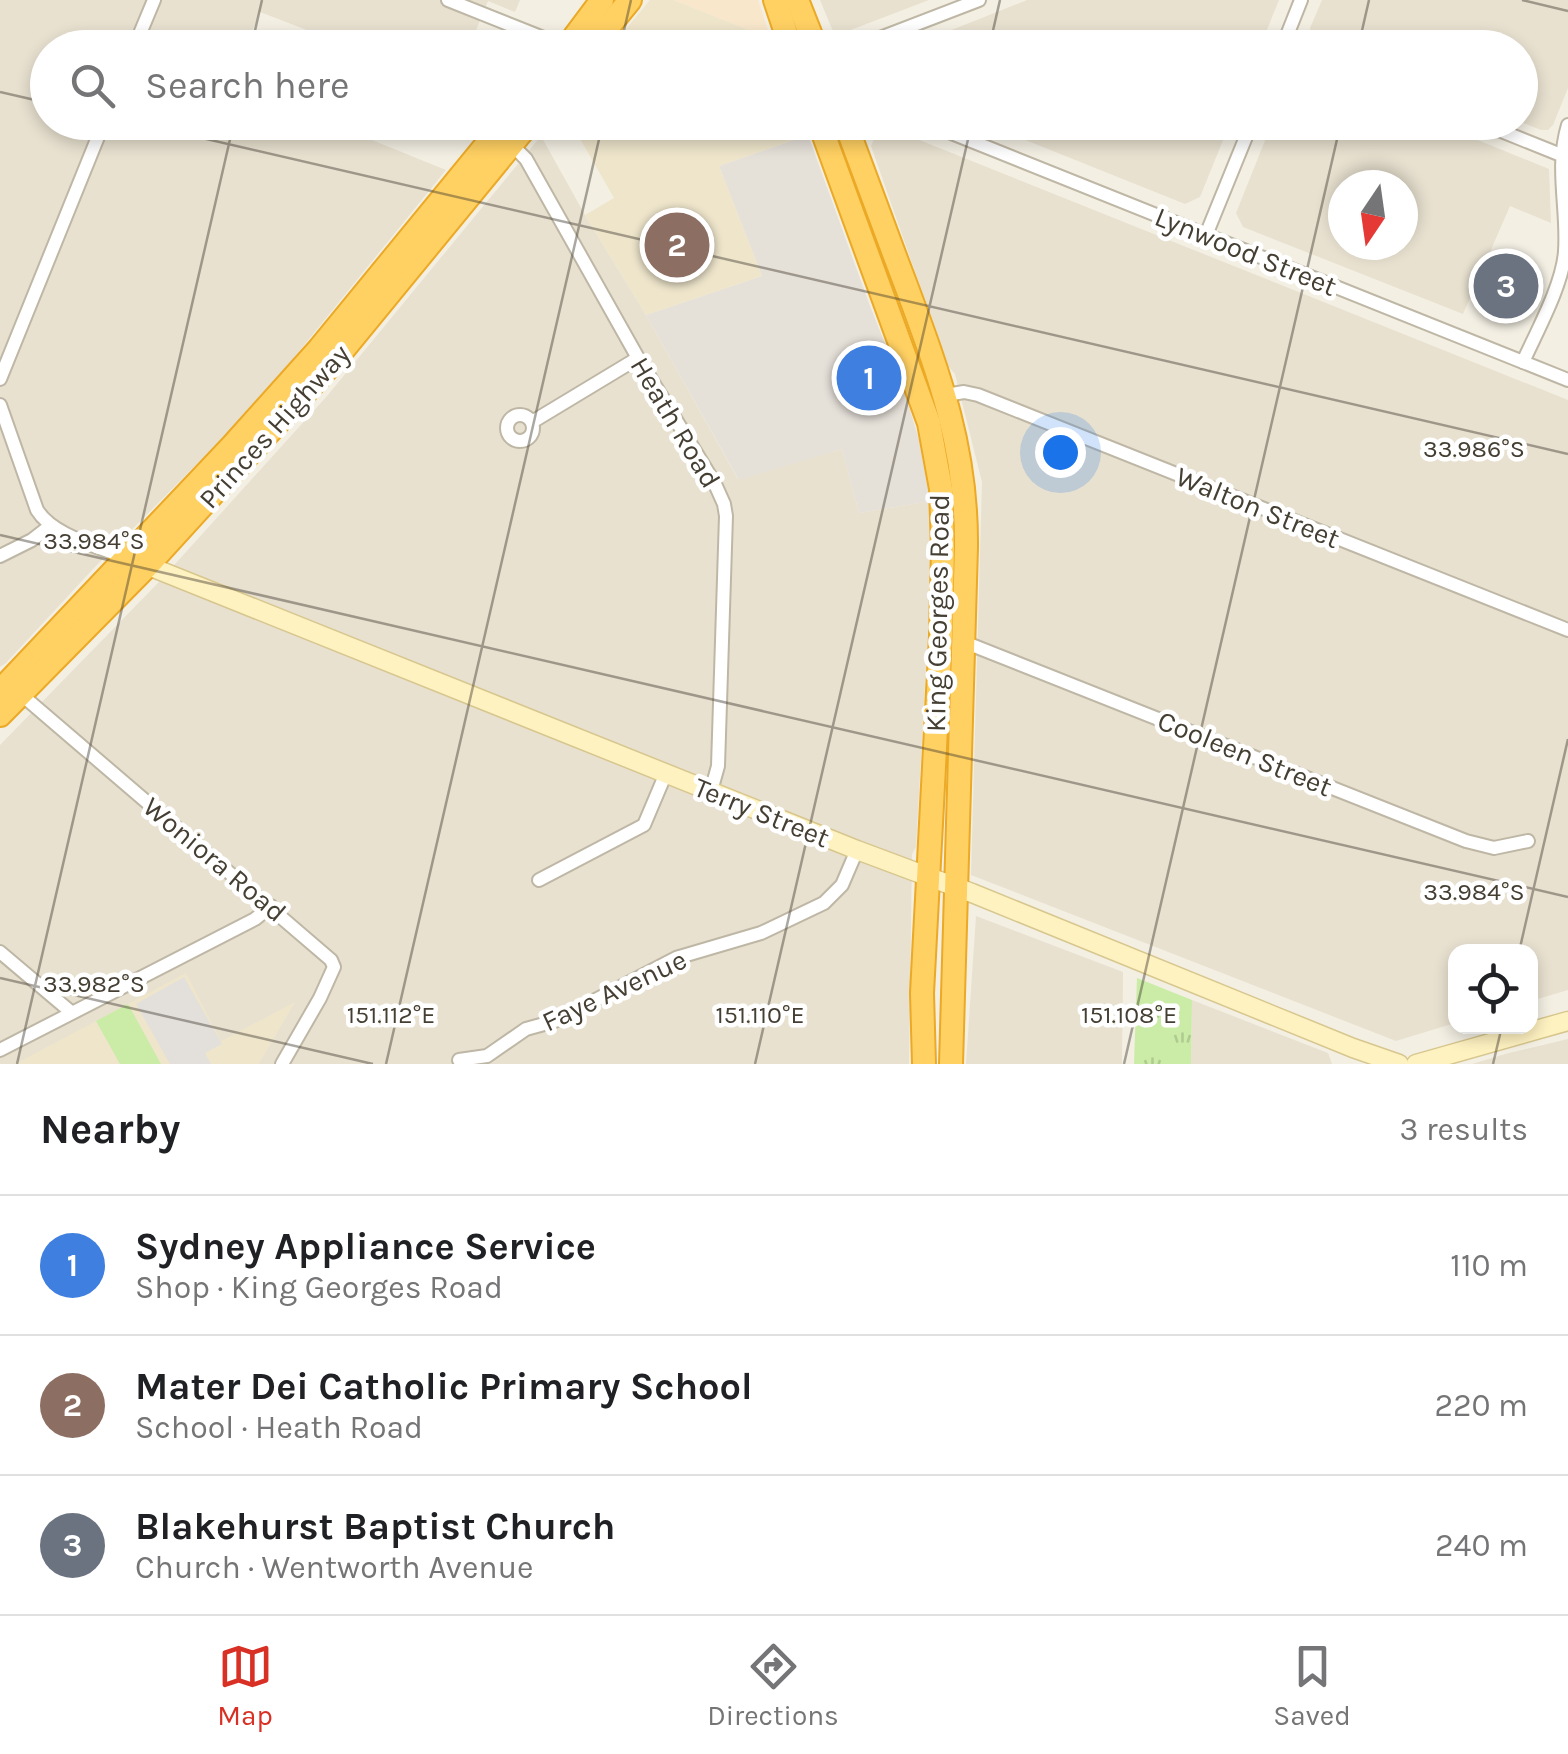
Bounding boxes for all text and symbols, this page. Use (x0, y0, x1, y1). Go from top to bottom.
search box (30, 30, 1538, 140)
icon: search (65, 58, 120, 113)
text: Search here (145, 63, 349, 108)
north arrow (1328, 170, 1418, 260)
street label: Lynwood Street (1150, 200, 1342, 303)
pin: 2 (644, 208, 710, 282)
pin: 3 (1474, 248, 1538, 324)
street label: Princes Highway (192, 337, 357, 515)
pin: 1 (836, 340, 902, 416)
street label: Heath Road (624, 351, 728, 494)
your location (1035, 427, 1086, 478)
text: 33.986°S (1423, 434, 1525, 463)
street label: Walton Street (1171, 460, 1344, 555)
street label: King Georges Road (919, 494, 956, 732)
text: 33.984°S (43, 526, 145, 555)
street label: Cooleen Street (1153, 704, 1337, 803)
street label: Terry Street (689, 770, 834, 855)
street label: Woniora Road (136, 790, 293, 929)
text: 33.984°S (1423, 877, 1525, 906)
street label: Faye Avenue (537, 943, 692, 1038)
map controls (1448, 944, 1538, 1034)
button: locate (1448, 944, 1538, 1034)
text: 33.982°S (43, 969, 145, 998)
text: 151.112°E (347, 1000, 435, 1029)
text: 151.110°E (715, 1000, 805, 1029)
text: 151.108°E (1081, 1000, 1177, 1029)
text: Nearby (40, 1104, 180, 1154)
text: 3 results (1400, 1111, 1528, 1148)
text: Sydney Appliance Service (135, 1224, 596, 1269)
text: 1 (67, 1247, 78, 1284)
text: 110 m (1450, 1247, 1528, 1284)
text: Shop · King Georges Road (135, 1269, 503, 1306)
text: Mater Dei Catholic Primary School (135, 1364, 753, 1409)
text: 2 (63, 1387, 82, 1424)
text: 220 m (1434, 1387, 1528, 1424)
text: School · Heath Road (135, 1409, 423, 1446)
text: Blakehurst Baptist Church (135, 1504, 616, 1549)
text: 3 (63, 1527, 82, 1564)
text: 240 m (1435, 1527, 1528, 1564)
text: Church · Wentworth Avenue (135, 1549, 533, 1586)
tab: Map (217, 1639, 273, 1732)
tab: Directions (707, 1639, 839, 1732)
tab: Saved (1273, 1639, 1351, 1732)

